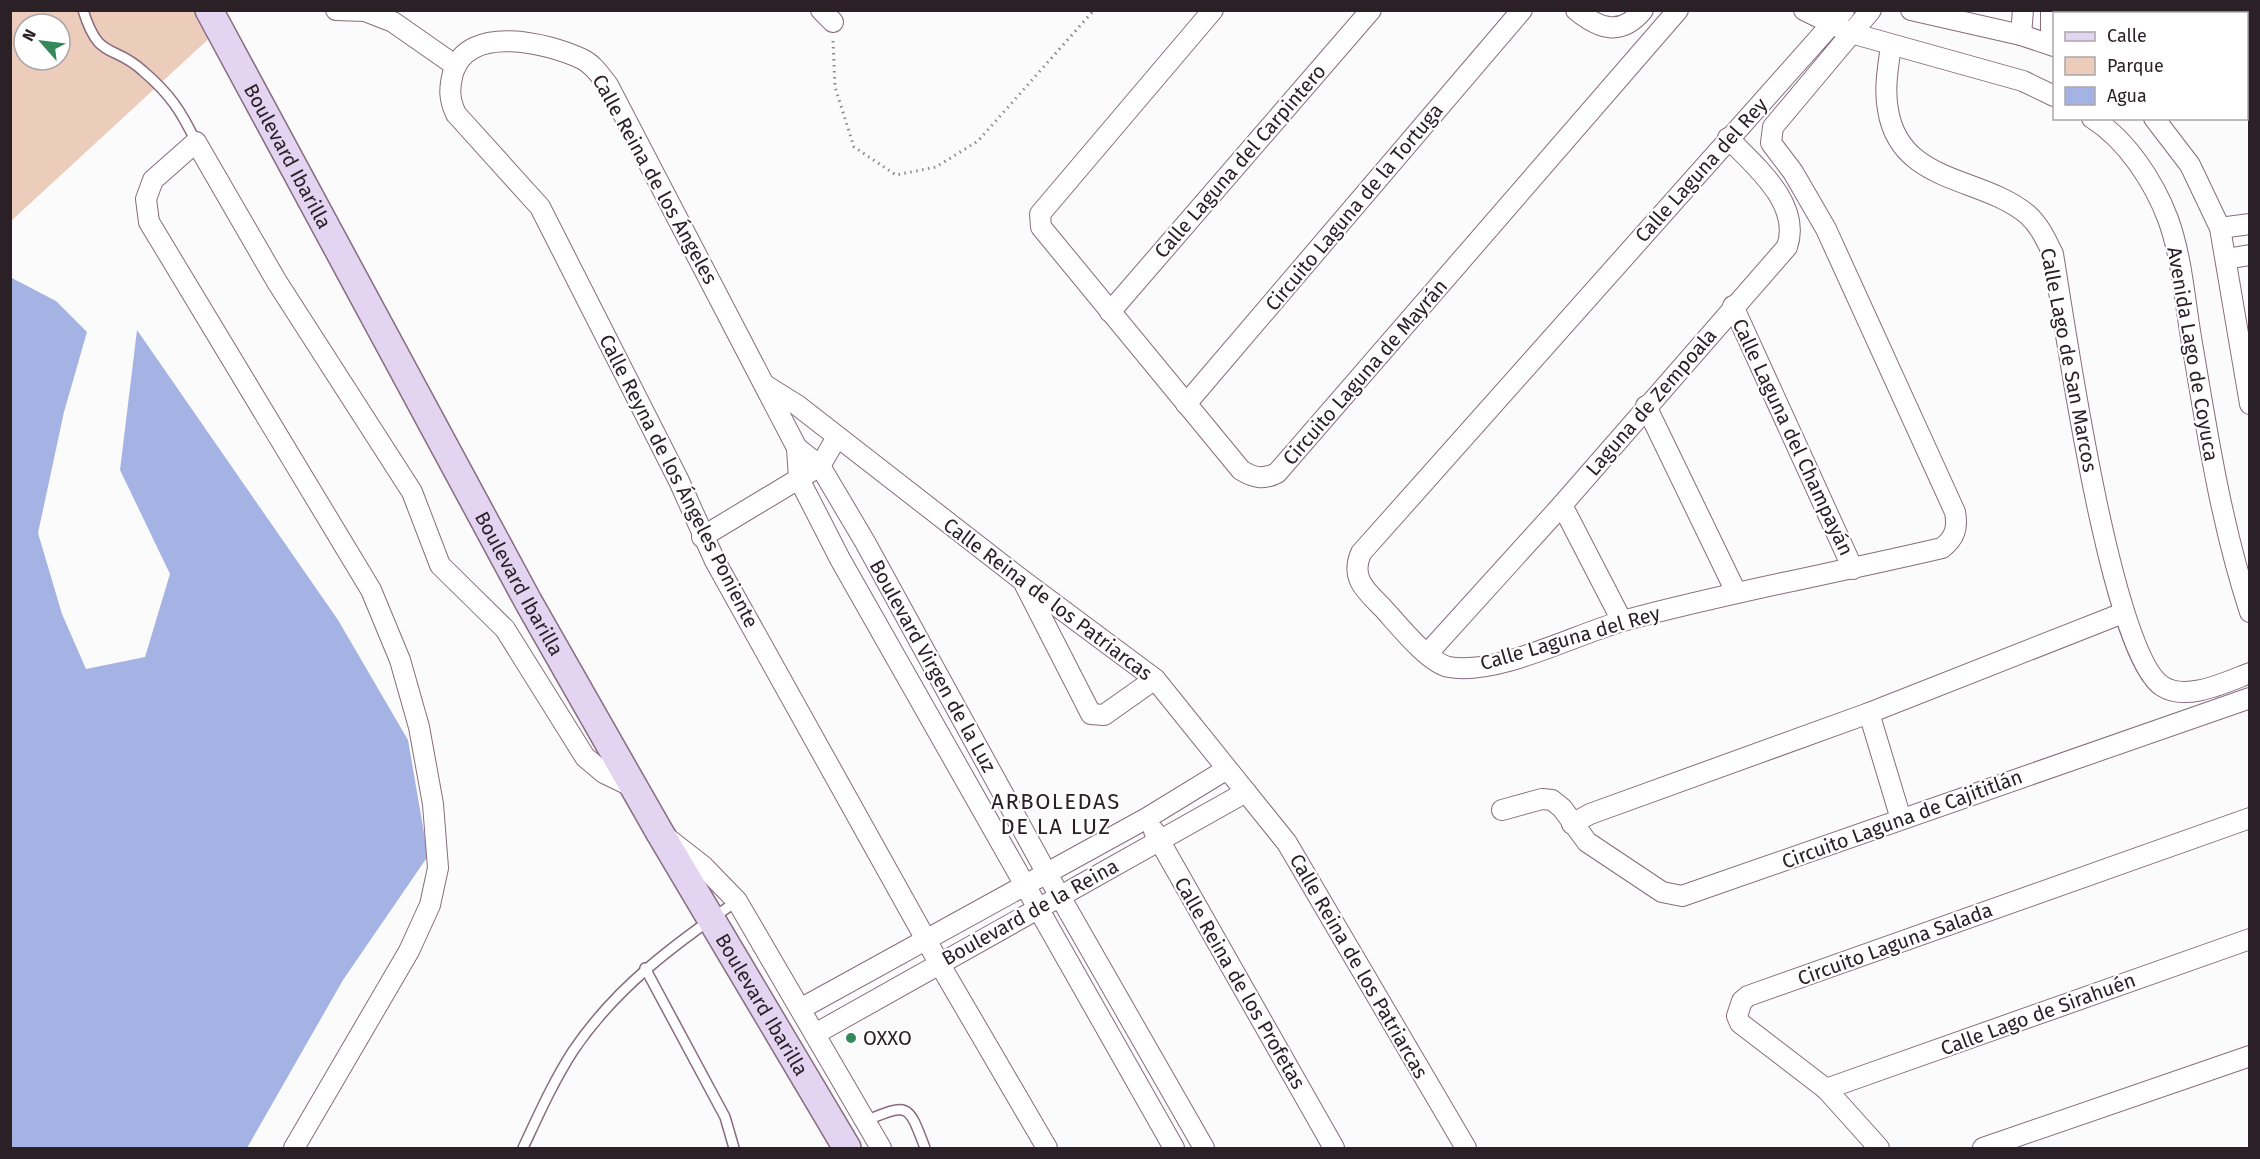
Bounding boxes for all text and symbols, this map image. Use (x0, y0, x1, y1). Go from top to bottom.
north arrow (12, 12, 72, 72)
legend (2053, 12, 2248, 120)
text: Calle (2107, 25, 2147, 47)
text: N (18, 26, 40, 44)
text: Parque (2107, 55, 2164, 77)
street label: Calle Laguna del Carpintero (1149, 59, 1331, 263)
street label: Calle Reina de los Ángeles (587, 70, 723, 288)
street label: Boulevard Ibarilla (239, 79, 337, 233)
text: Agua (2107, 85, 2147, 107)
street label: Calle Laguna del Rey (1630, 93, 1772, 247)
street label: Circuito Laguna de la Tortuga (1260, 98, 1448, 316)
street label: Avenida Lago de Coyuca (2162, 245, 2224, 463)
street label: Calle Lago de San Marcos (2035, 246, 2103, 474)
street label: Circuito Laguna de Mayrán (1278, 274, 1452, 470)
street label: Calle Laguna del Champayán (1727, 315, 1859, 559)
street label: Laguna de Zempoala (1581, 324, 1721, 480)
street label: Calle Reyna de los Ángeles Poniente (594, 330, 764, 632)
street label: Boulevard Ibarilla (470, 507, 569, 660)
street label: Calle Reina de los Patriarcas (939, 513, 1157, 685)
street label: Boulevard Virgen de la Luz (865, 556, 1002, 777)
street label: Calle Laguna del Rey (1477, 601, 1663, 675)
street label: Circuito Laguna de Cajititlán (1779, 764, 2025, 874)
district label: ARBOLEDAS DE LA LUZ (991, 788, 1121, 840)
street label: Calle Reina de los Patriarcas (1285, 849, 1433, 1083)
street label: Boulevard de la Reina (938, 854, 1122, 970)
street label: Calle Reina de los Profetas (1169, 873, 1311, 1093)
street label: Circuito Laguna Salada (1794, 898, 1996, 990)
street label: Boulevard Ibarilla (710, 929, 813, 1080)
street label: Calle Lago de Sirahuén (1937, 968, 2139, 1060)
place label: OXXO (863, 1026, 912, 1050)
marker: OXXO (844, 1031, 858, 1045)

